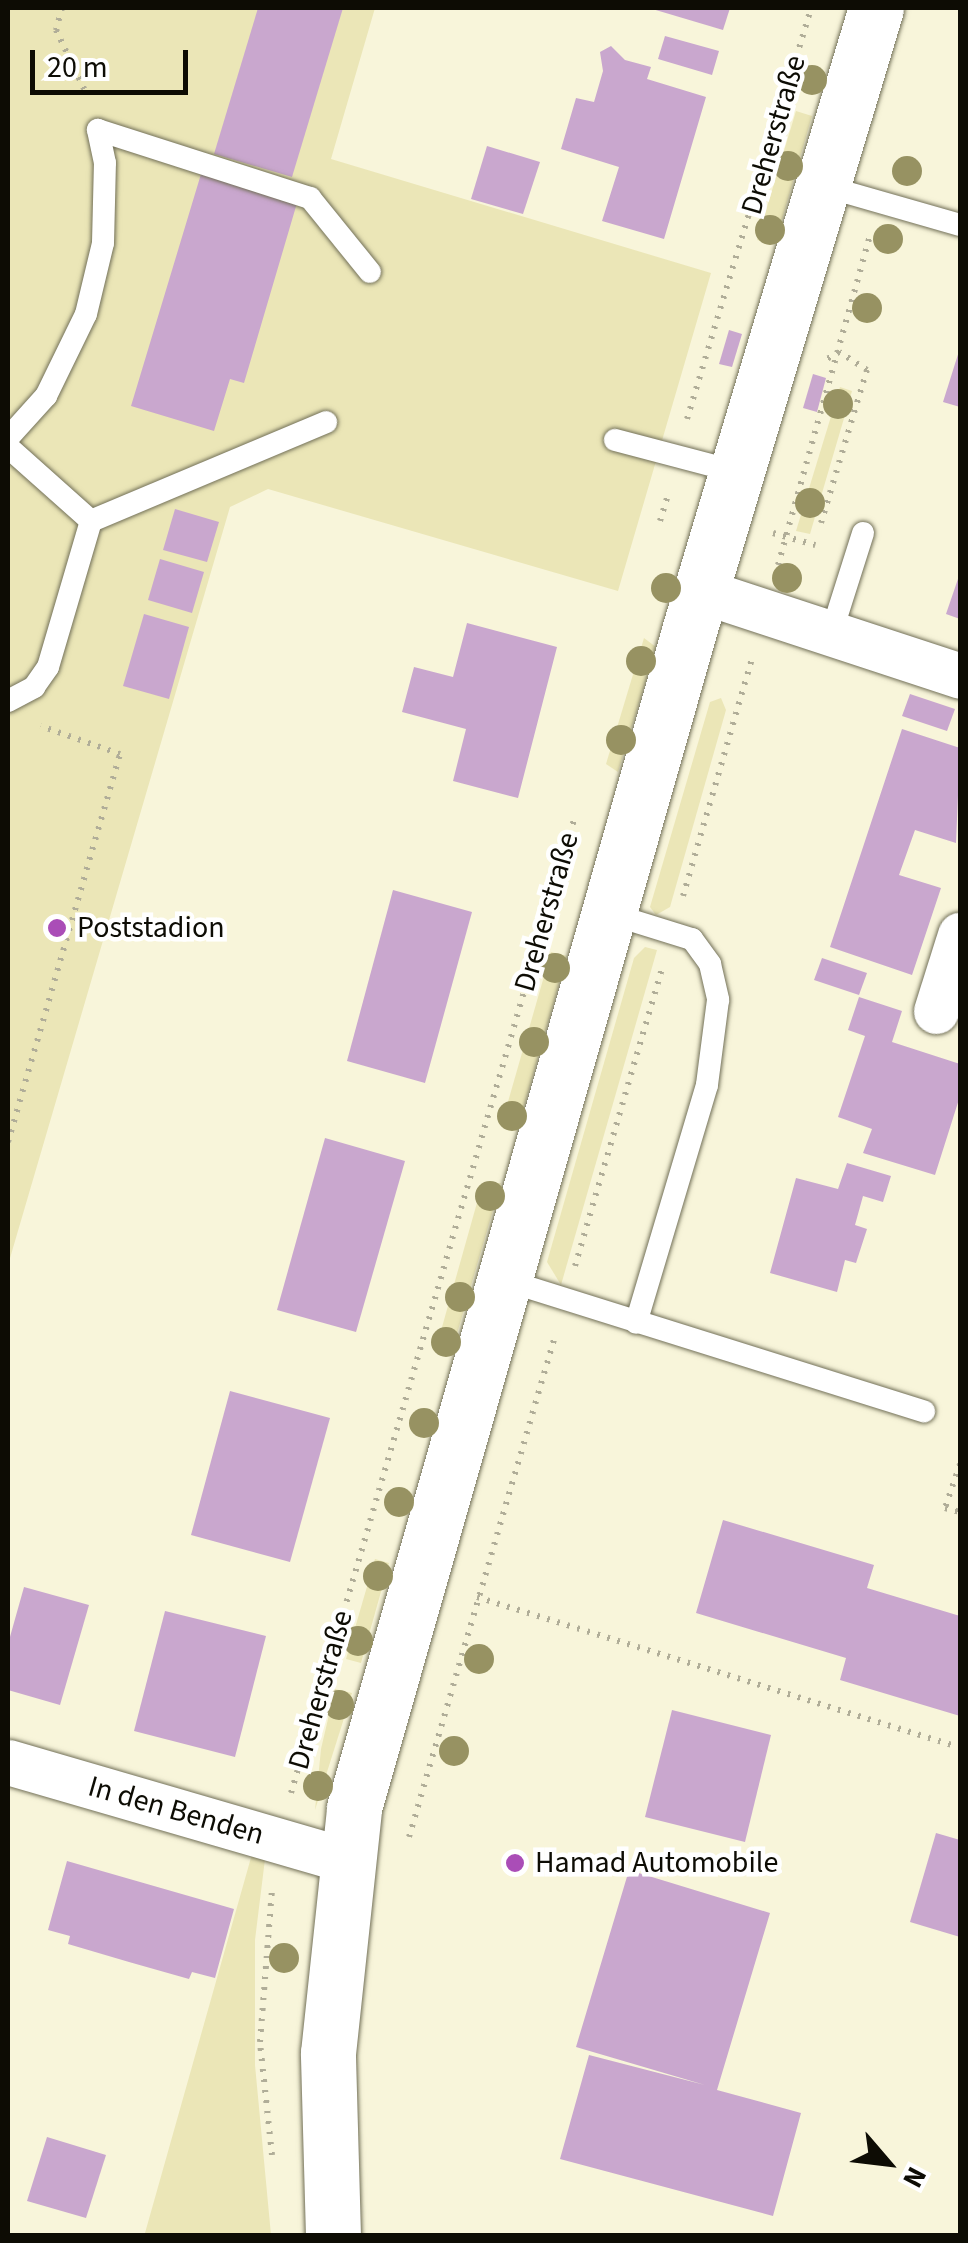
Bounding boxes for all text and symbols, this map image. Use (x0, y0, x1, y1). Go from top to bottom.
scale bar (35, 30, 192, 92)
text: 20 m (47, 46, 108, 89)
street label: Dreherstraße (734, 51, 814, 219)
street label: Dreherstraße (507, 828, 587, 996)
place label: Poststadion (77, 910, 225, 946)
marker: Poststadion (46, 917, 68, 939)
street label: Dreherstraße (281, 1606, 361, 1774)
street label: In den Benden (84, 1769, 268, 1853)
place label: Hamad Automobile (535, 1845, 778, 1881)
marker: Hamad Automobile (504, 1852, 526, 1874)
north arrow (838, 2113, 938, 2213)
text: N (892, 2159, 937, 2195)

